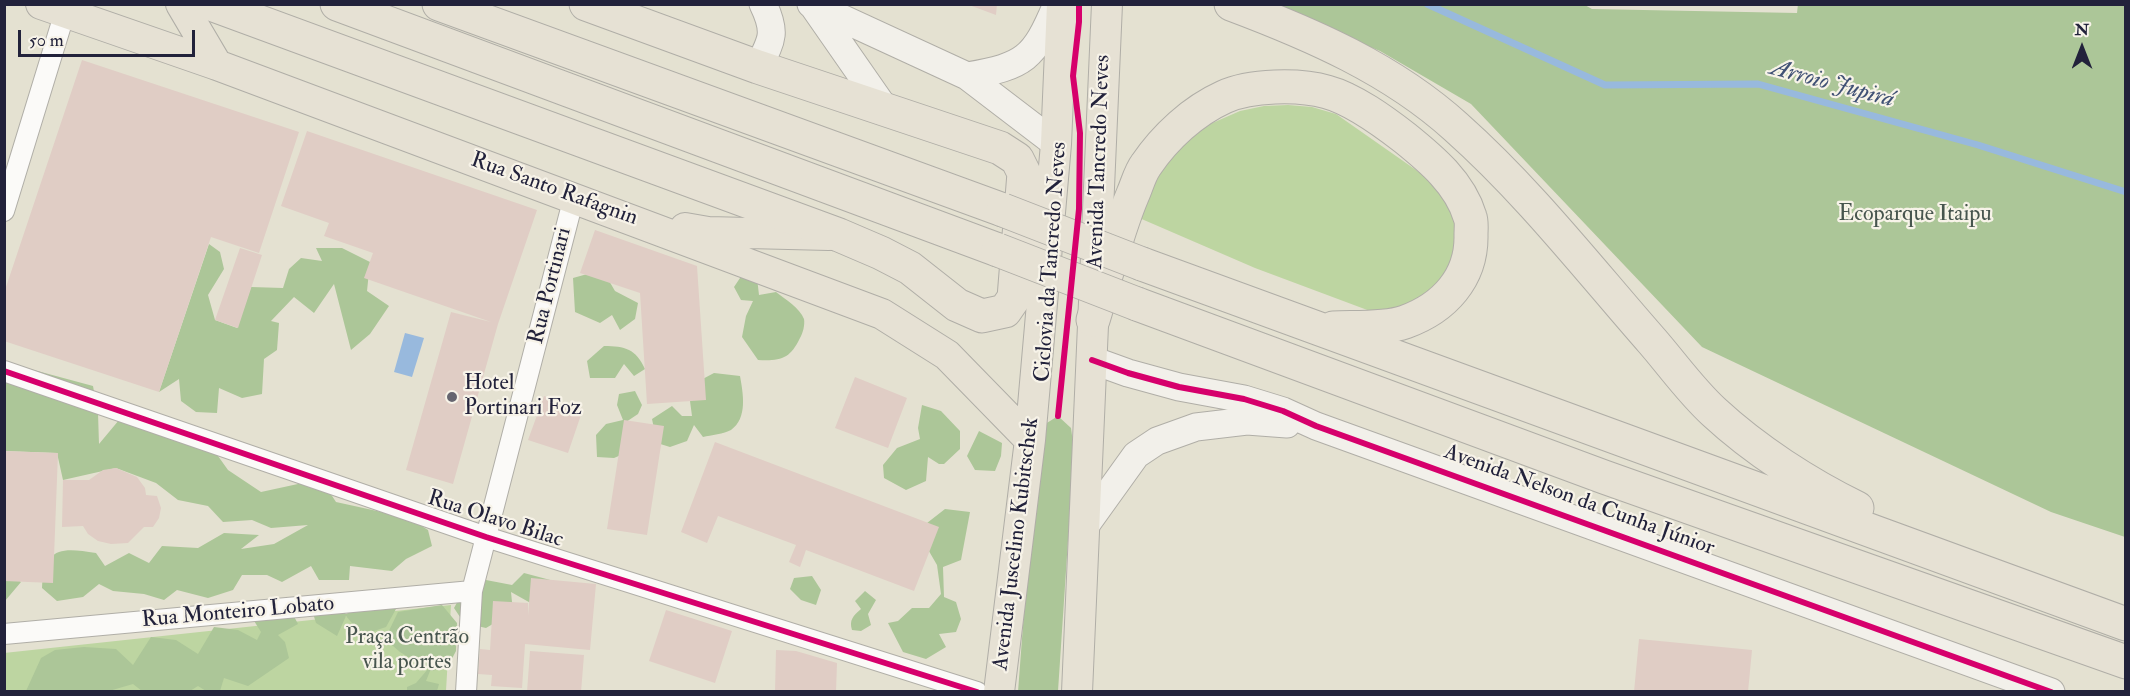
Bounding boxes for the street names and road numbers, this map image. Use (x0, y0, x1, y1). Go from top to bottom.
street label: Avenida Tancredo Neves (1083, 54, 1117, 270)
street label: Ciclovia da Tancredo Neves (1030, 141, 1074, 383)
street label: Rua Santo Rafagnin (467, 148, 641, 232)
street label: Rua Portinari (524, 225, 578, 347)
street label: Avenida Juscelino Kubitschek (988, 416, 1046, 672)
street label: Avenida Nelson da Cunha Júnior (1440, 440, 1718, 562)
street label: Rua Olavo Bilac (424, 486, 566, 554)
street label: Rua Monteiro Lobato (141, 591, 335, 635)

